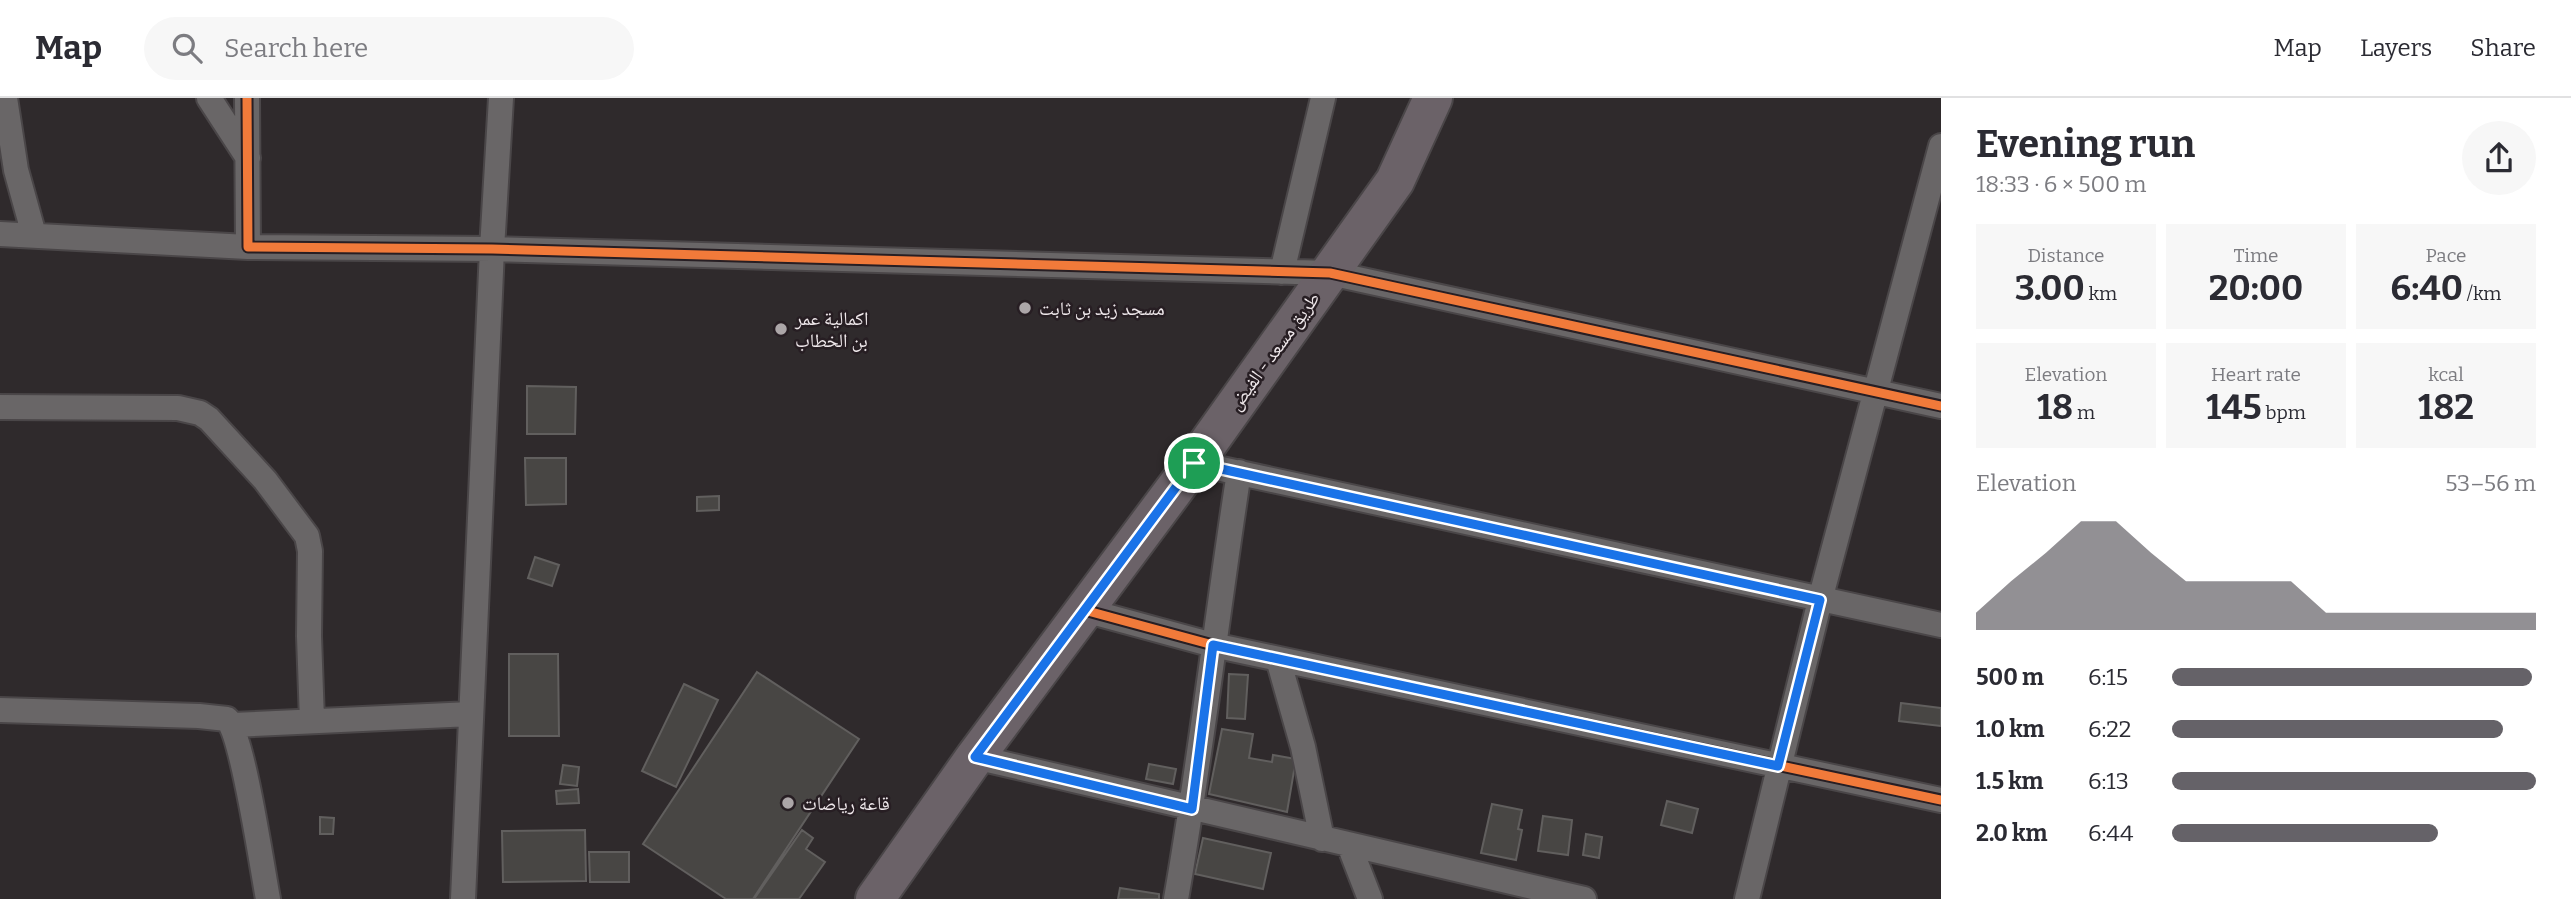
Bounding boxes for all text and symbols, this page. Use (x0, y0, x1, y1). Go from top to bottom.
search box (144, 17, 634, 80)
text: Map (35, 28, 102, 68)
icon: search (168, 29, 206, 67)
text: Search here (224, 33, 368, 64)
text: Map (2274, 34, 2322, 62)
text: Layers (2360, 34, 2432, 62)
text: Share (2470, 34, 2536, 62)
text: Evening run (1976, 121, 2195, 167)
button: share (2462, 121, 2536, 195)
text: 18:33 · 6 × 500 m (1976, 170, 2147, 198)
text: Distance (2028, 244, 2104, 267)
text: Time (2234, 244, 2278, 267)
text: Pace (2425, 244, 2467, 267)
text: 3.00 (2015, 267, 2085, 309)
text: 20:00 (2209, 267, 2303, 309)
text: 6:40 (2390, 267, 2463, 309)
text: km (2085, 282, 2117, 305)
text: /km (2463, 282, 2502, 305)
street label: طريق مسعد - الفيض (1223, 287, 1325, 415)
place label: مسجد زيد بن ثابت (1039, 297, 1165, 320)
marker: مسجد زيد بن ثابت (1017, 300, 1033, 316)
place label: اكمالية عمر بن الخطاب (794, 307, 868, 352)
marker: اكمالية عمر بن الخطاب (773, 321, 789, 337)
text: Elevation (2025, 363, 2107, 386)
text: Heart rate (2211, 363, 2301, 386)
text: kcal (2428, 363, 2464, 386)
text: 18 (2037, 386, 2073, 428)
text: 145 (2206, 386, 2262, 428)
text: 182 (2418, 386, 2474, 428)
text: m (2073, 401, 2095, 424)
text: bpm (2262, 401, 2306, 424)
pin (1164, 433, 1224, 493)
icon: arrive (1175, 444, 1213, 482)
text: Elevation (1976, 469, 2076, 497)
text: 53–56 m (2445, 469, 2536, 497)
text: 500 m (1976, 663, 2044, 691)
text: 6:15 (2088, 663, 2128, 691)
text: 1.0 km (1976, 715, 2045, 743)
text: 6:22 (2088, 715, 2131, 743)
text: 1.5 km (1976, 767, 2043, 795)
text: 6:13 (2088, 767, 2129, 795)
place label: قاعة رياضات (802, 792, 890, 815)
marker: قاعة رياضات (780, 795, 796, 811)
text: 2.0 km (1976, 819, 2047, 847)
text: 6:44 (2088, 819, 2133, 847)

